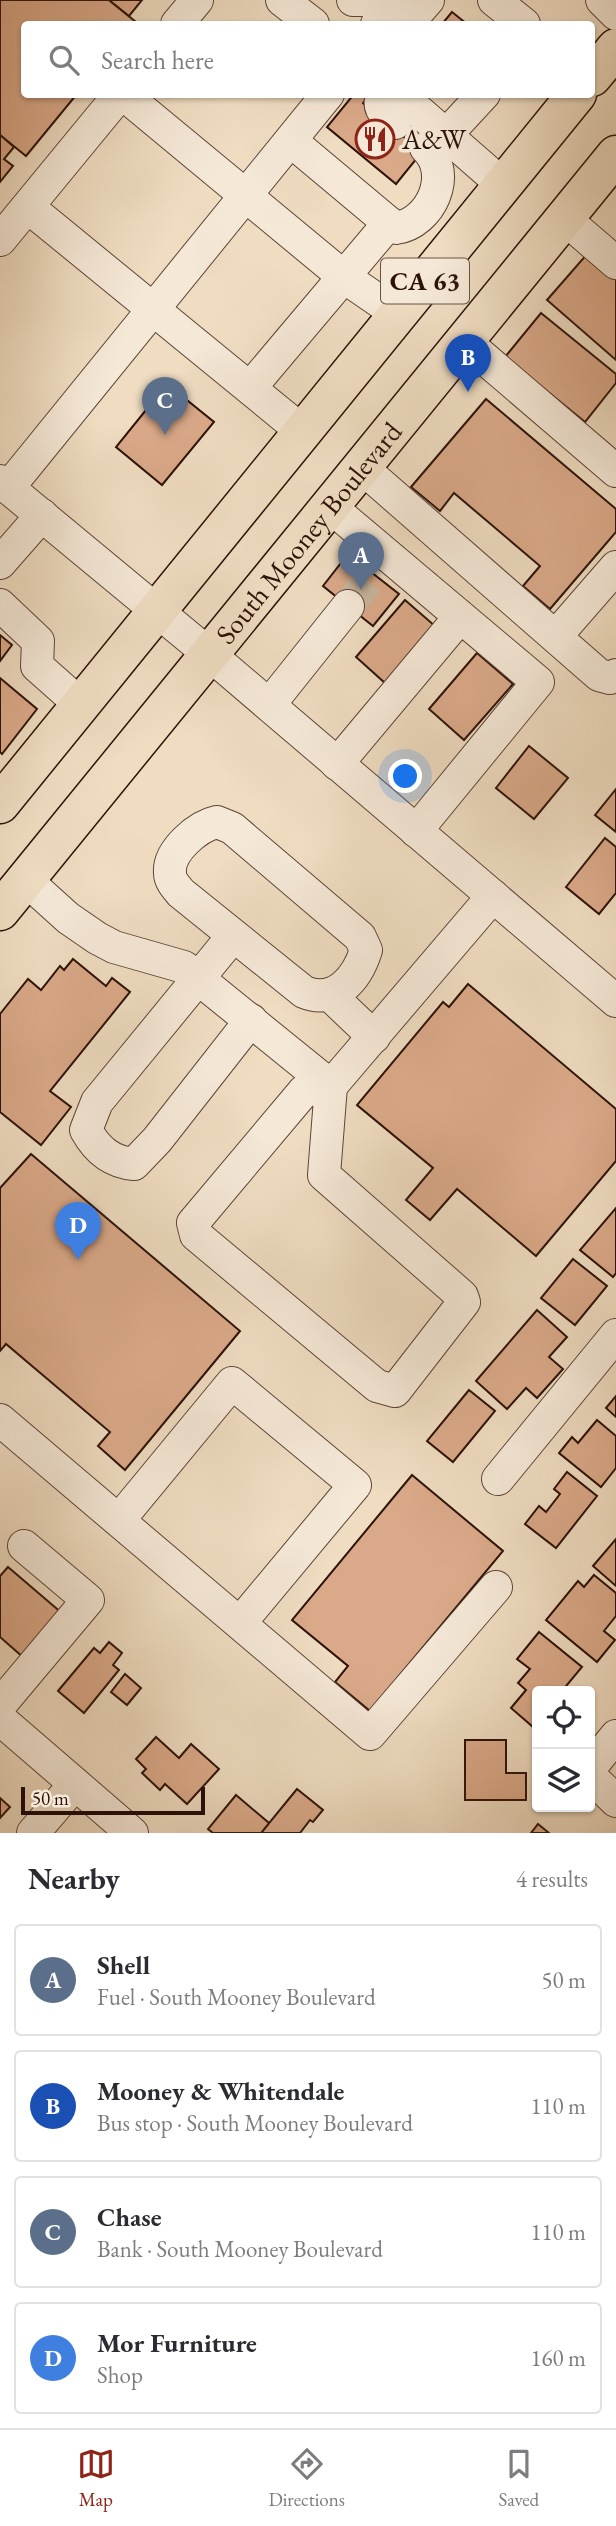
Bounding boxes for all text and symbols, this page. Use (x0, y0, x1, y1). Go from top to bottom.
search box (21, 21, 595, 98)
icon: search (45, 41, 83, 79)
text: Search here (101, 43, 214, 77)
restaurant icon: A&W (354, 118, 396, 160)
place label: A&W (401, 121, 467, 157)
road number: CA 63 (381, 258, 469, 304)
pin: B (445, 334, 491, 392)
pin: C (142, 377, 188, 435)
street label: South Mooney Boulevard (207, 414, 410, 651)
pin: A (338, 532, 384, 590)
your location (388, 759, 422, 793)
pin: D (55, 1202, 101, 1260)
map controls (532, 1686, 595, 1812)
button: locate (532, 1686, 595, 1749)
button: layers (532, 1749, 595, 1812)
scale bar (21, 1784, 205, 1816)
text: 50 m (32, 1786, 69, 1811)
text: Nearby (28, 1859, 120, 1898)
text: 4 results (516, 1864, 588, 1894)
text: Shell (97, 1948, 150, 1982)
text: A (45, 1965, 61, 1995)
text: 50 m (541, 1965, 586, 1995)
text: Fuel · South Mooney Boulevard (97, 1982, 376, 2012)
text: Mooney & Whitendale (97, 2074, 344, 2108)
text: B (46, 2091, 60, 2121)
text: 110 m (530, 2091, 586, 2121)
text: Bus stop · South Mooney Boulevard (97, 2108, 413, 2138)
text: Chase (97, 2200, 162, 2234)
text: C (45, 2217, 61, 2247)
text: 110 m (530, 2217, 586, 2247)
text: Bank · South Mooney Boulevard (97, 2234, 383, 2264)
text: Mor Furniture (97, 2326, 257, 2360)
text: D (44, 2343, 62, 2373)
text: 160 m (530, 2343, 586, 2373)
text: Shop (97, 2360, 143, 2390)
tab: Map (77, 2445, 115, 2512)
tab: Directions (268, 2445, 345, 2512)
tab: Saved (498, 2445, 539, 2512)

